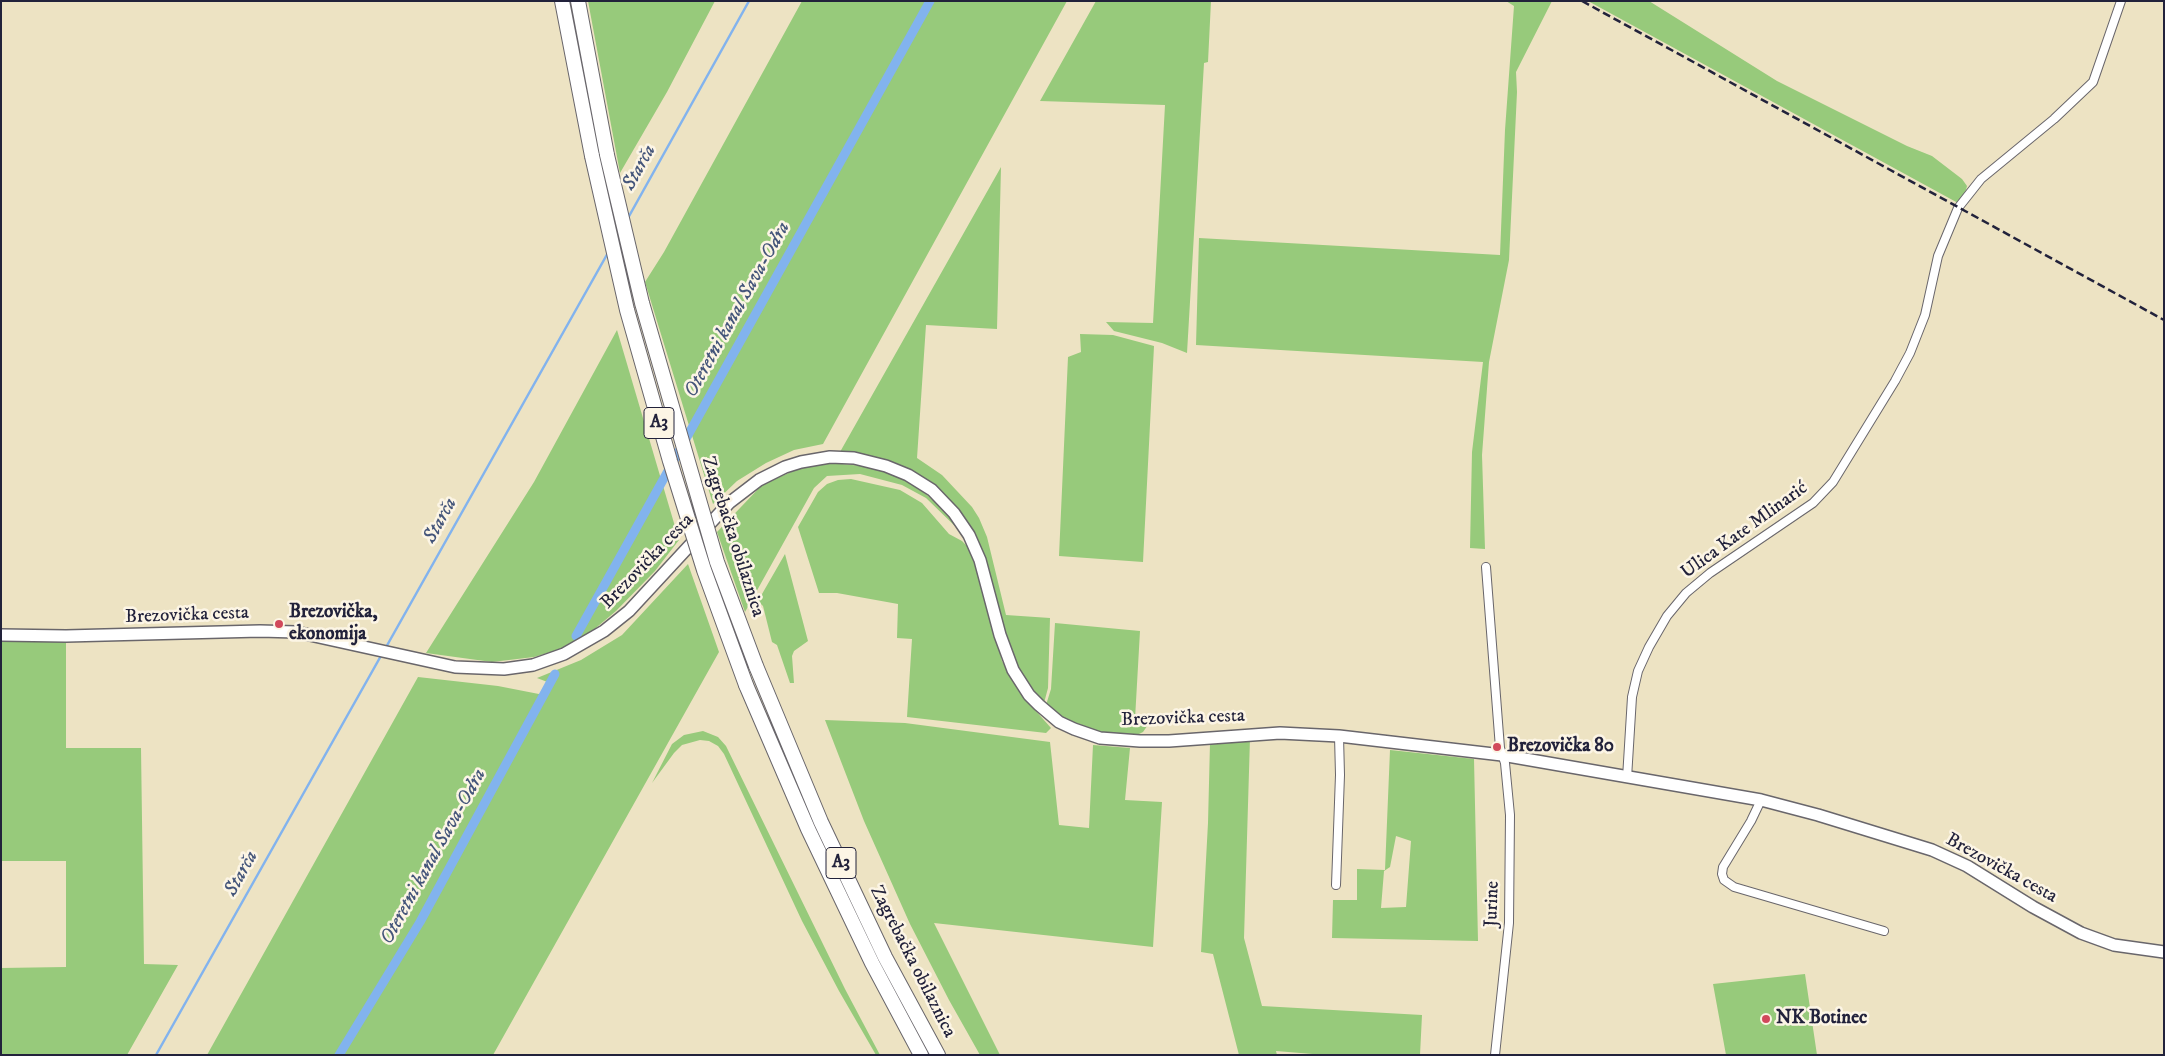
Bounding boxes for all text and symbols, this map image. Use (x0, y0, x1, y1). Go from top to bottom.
water label: Starča (618, 141, 662, 195)
water label: Oteretni kanal Sava-Odra (680, 218, 796, 402)
road number: A3 (644, 408, 674, 438)
street label: Zagrebačka obilaznica (695, 454, 769, 620)
street label: Ulica Kate Mlinarić (1677, 477, 1813, 585)
water label: Starča (419, 494, 463, 548)
street label: Brezovička cesta (597, 510, 699, 614)
street label: Brezovička cesta (125, 602, 249, 630)
place label: Brezovička, ekonomija (289, 602, 378, 646)
marker: Brezovička, ekonomija (273, 618, 285, 630)
street label: Brezovička cesta (1121, 705, 1245, 733)
place label: Brezovička 80 (1507, 736, 1614, 758)
marker: Brezovička 80 (1491, 741, 1503, 753)
water label: Oteretni kanal Sava-Odra (376, 765, 492, 949)
street label: Brezovička cesta (1941, 829, 2061, 909)
water label: Starča (220, 847, 264, 901)
road number: A3 (826, 848, 856, 878)
street label: Jurine (1481, 881, 1505, 927)
street label: Zagrebačka obilaznica (864, 882, 960, 1042)
place label: NK Botinec (1776, 1008, 1867, 1030)
marker: NK Botinec (1760, 1013, 1772, 1025)

